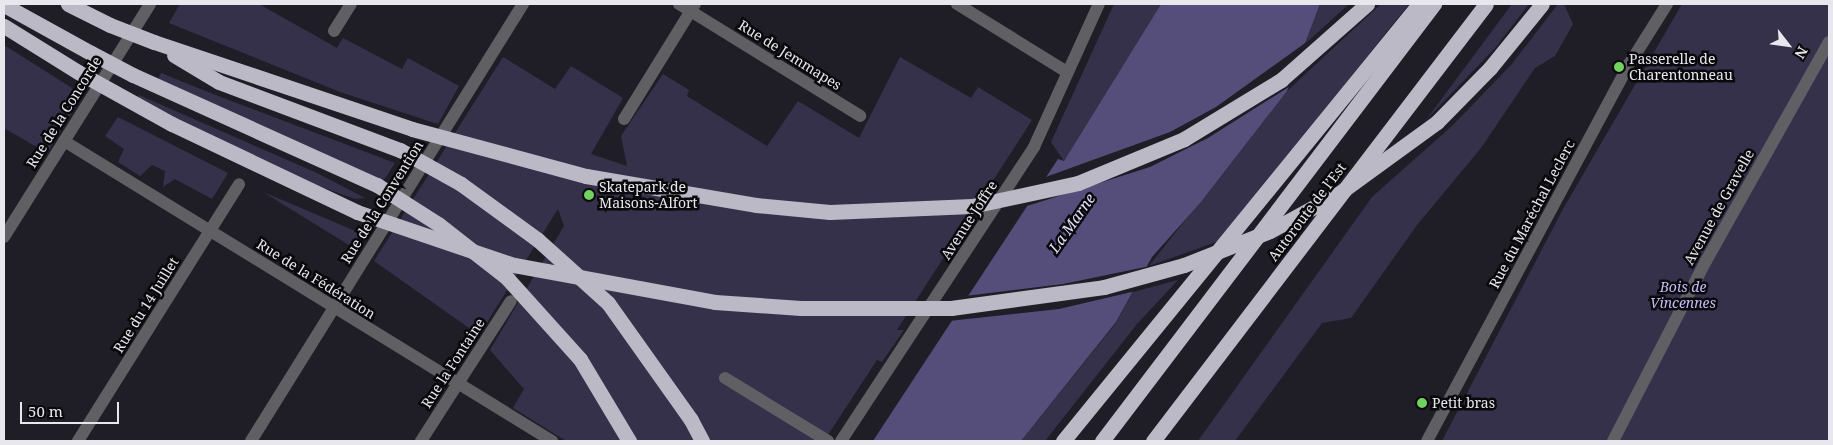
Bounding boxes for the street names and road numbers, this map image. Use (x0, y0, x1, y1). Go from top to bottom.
street label: Rue de Jemmapes (735, 17, 845, 93)
street label: Rue de la Concorde (23, 53, 105, 171)
street label: Rue de la Convention (337, 137, 427, 267)
street label: Rue du Maréchal Leclerc (1486, 137, 1578, 291)
street label: Avenue de Gravelle (1680, 146, 1758, 268)
street label: Autoroute de l’Est (1265, 160, 1349, 264)
street label: Avenue Joffre (937, 177, 1001, 263)
street label: Rue de la Fédération (254, 236, 378, 322)
street label: Rue du 14 Juillet (110, 254, 182, 356)
street label: Rue la Fontaine (418, 315, 488, 411)

